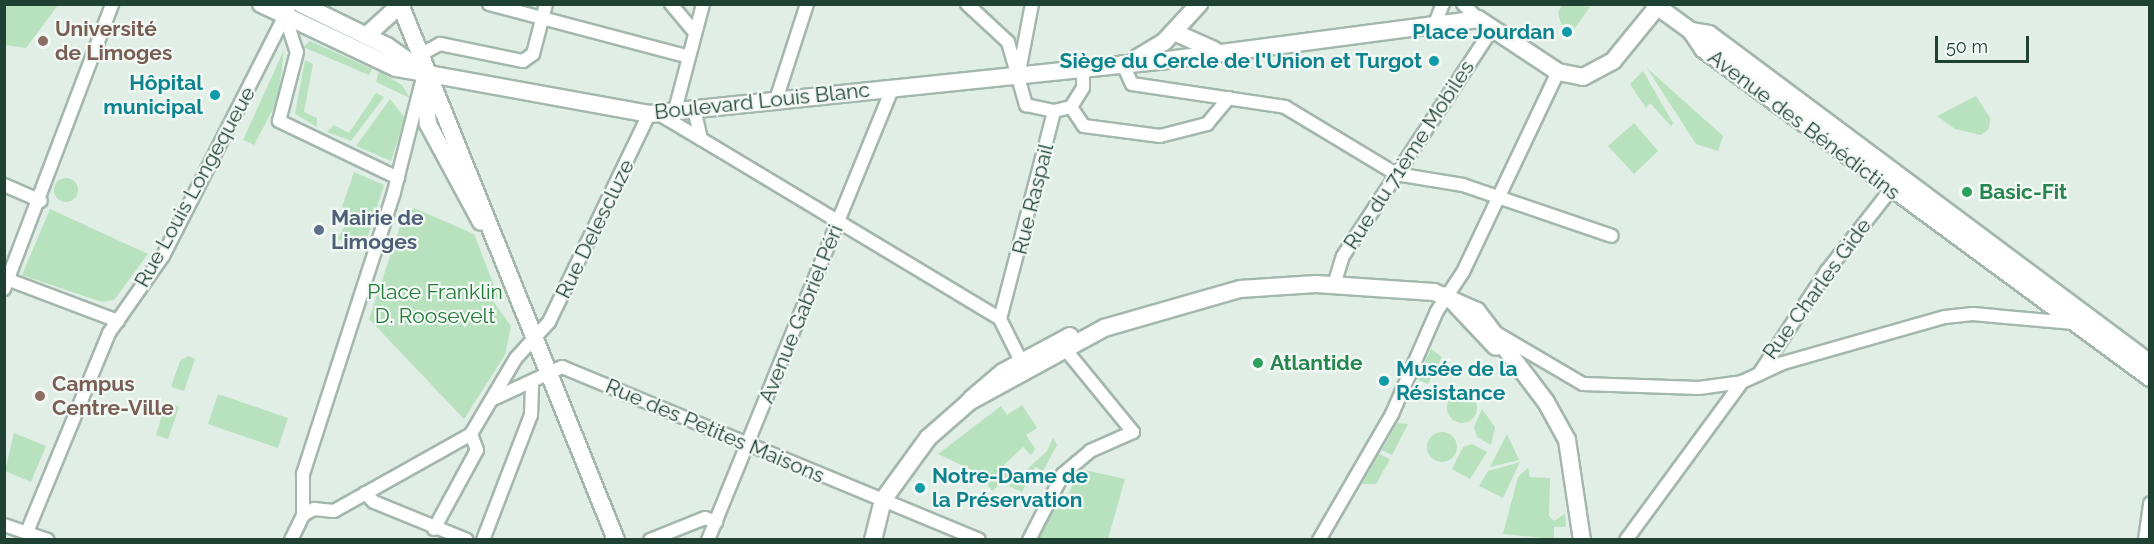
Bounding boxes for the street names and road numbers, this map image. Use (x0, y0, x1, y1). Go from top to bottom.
street label: Avenue des Bénédictins (1703, 45, 1905, 205)
street label: Rue du 71ème Mobiles (1338, 56, 1480, 254)
street label: Boulevard Louis Blanc (653, 77, 871, 125)
street label: Rue Louis Longequeue (129, 82, 261, 292)
street label: Rue Raspail (1007, 141, 1059, 257)
street label: Rue Delescluze (550, 155, 640, 303)
street label: Rue Charles Gide (1758, 214, 1876, 364)
street label: Avenue Gabriel Péri (754, 221, 848, 407)
street label: Rue des Petites Maisons (602, 373, 828, 489)

